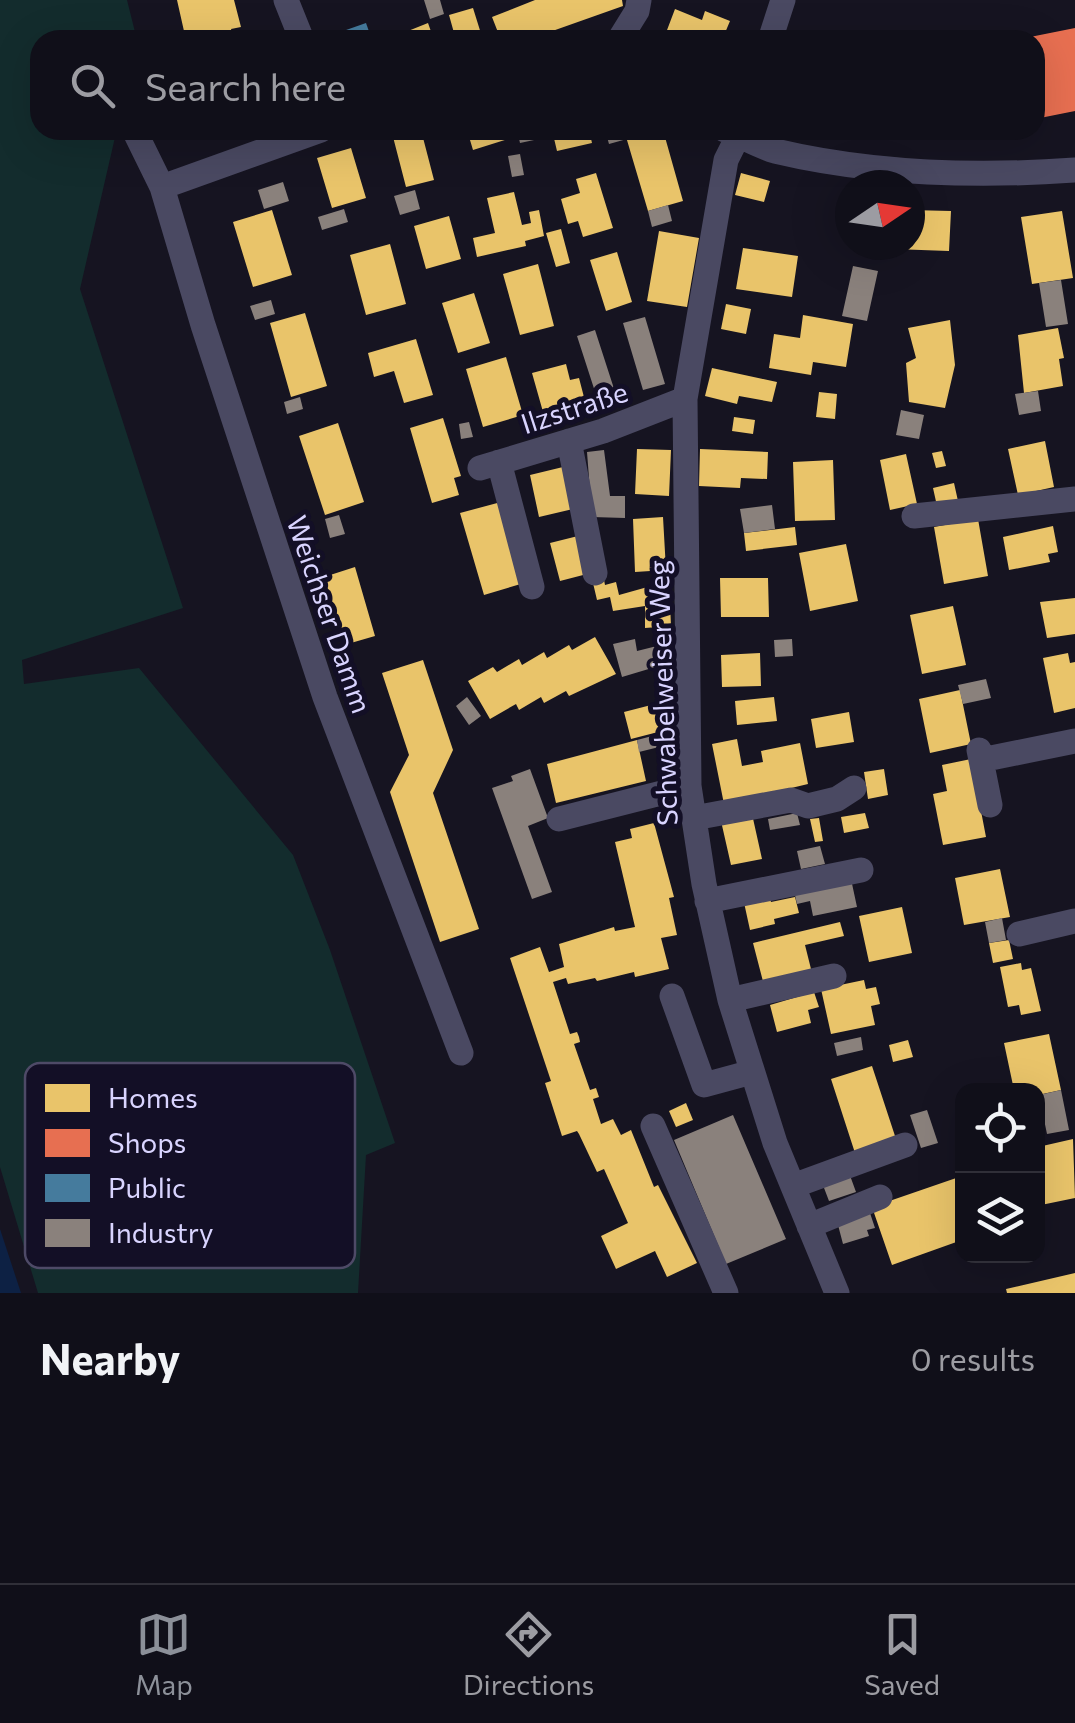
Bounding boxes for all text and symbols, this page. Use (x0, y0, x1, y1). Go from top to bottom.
search box (30, 30, 1045, 140)
icon: search (65, 58, 120, 113)
text: Search here (145, 62, 346, 109)
north arrow (835, 170, 925, 260)
street label: Ilzstraße (516, 374, 632, 440)
street label: Weichser Damm (280, 511, 380, 717)
street label: Schwabelweiser Weg (640, 560, 684, 826)
legend (25, 1063, 355, 1268)
text: Homes (108, 1080, 198, 1114)
map controls (955, 1083, 1045, 1263)
button: locate (955, 1083, 1045, 1173)
text: Shops (108, 1125, 186, 1159)
text: Public (108, 1170, 186, 1204)
button: layers (955, 1173, 1045, 1263)
text: Industry (108, 1215, 214, 1249)
text: Nearby (40, 1332, 180, 1384)
text: 0 results (911, 1338, 1035, 1378)
tab: Map (135, 1607, 193, 1701)
tab: Directions (463, 1607, 594, 1701)
tab: Saved (864, 1607, 940, 1701)

